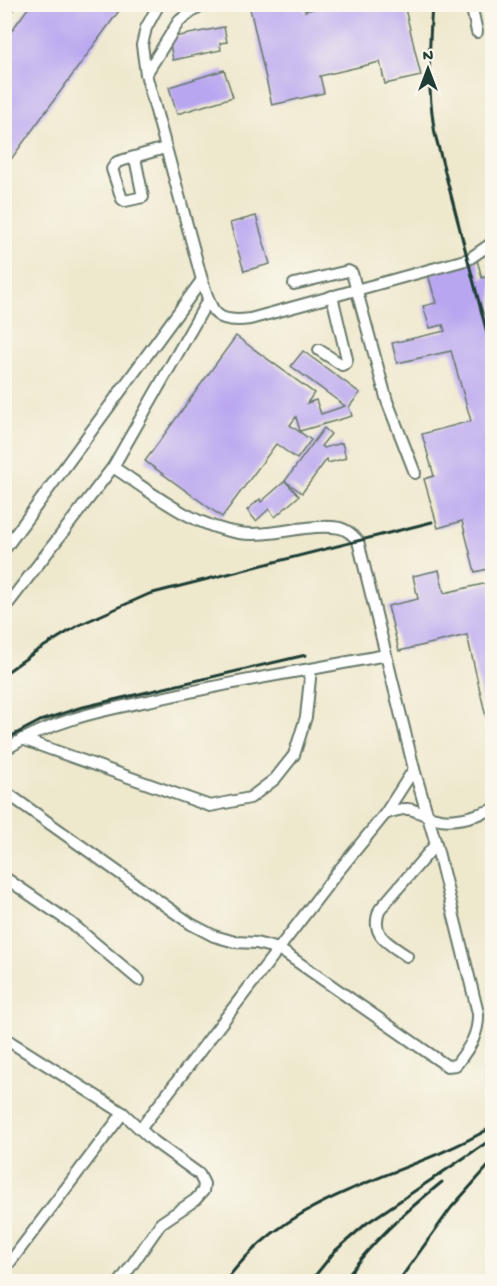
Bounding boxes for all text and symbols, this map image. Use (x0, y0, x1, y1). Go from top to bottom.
north arrow (398, 39, 458, 99)
text: N (423, 48, 434, 67)

